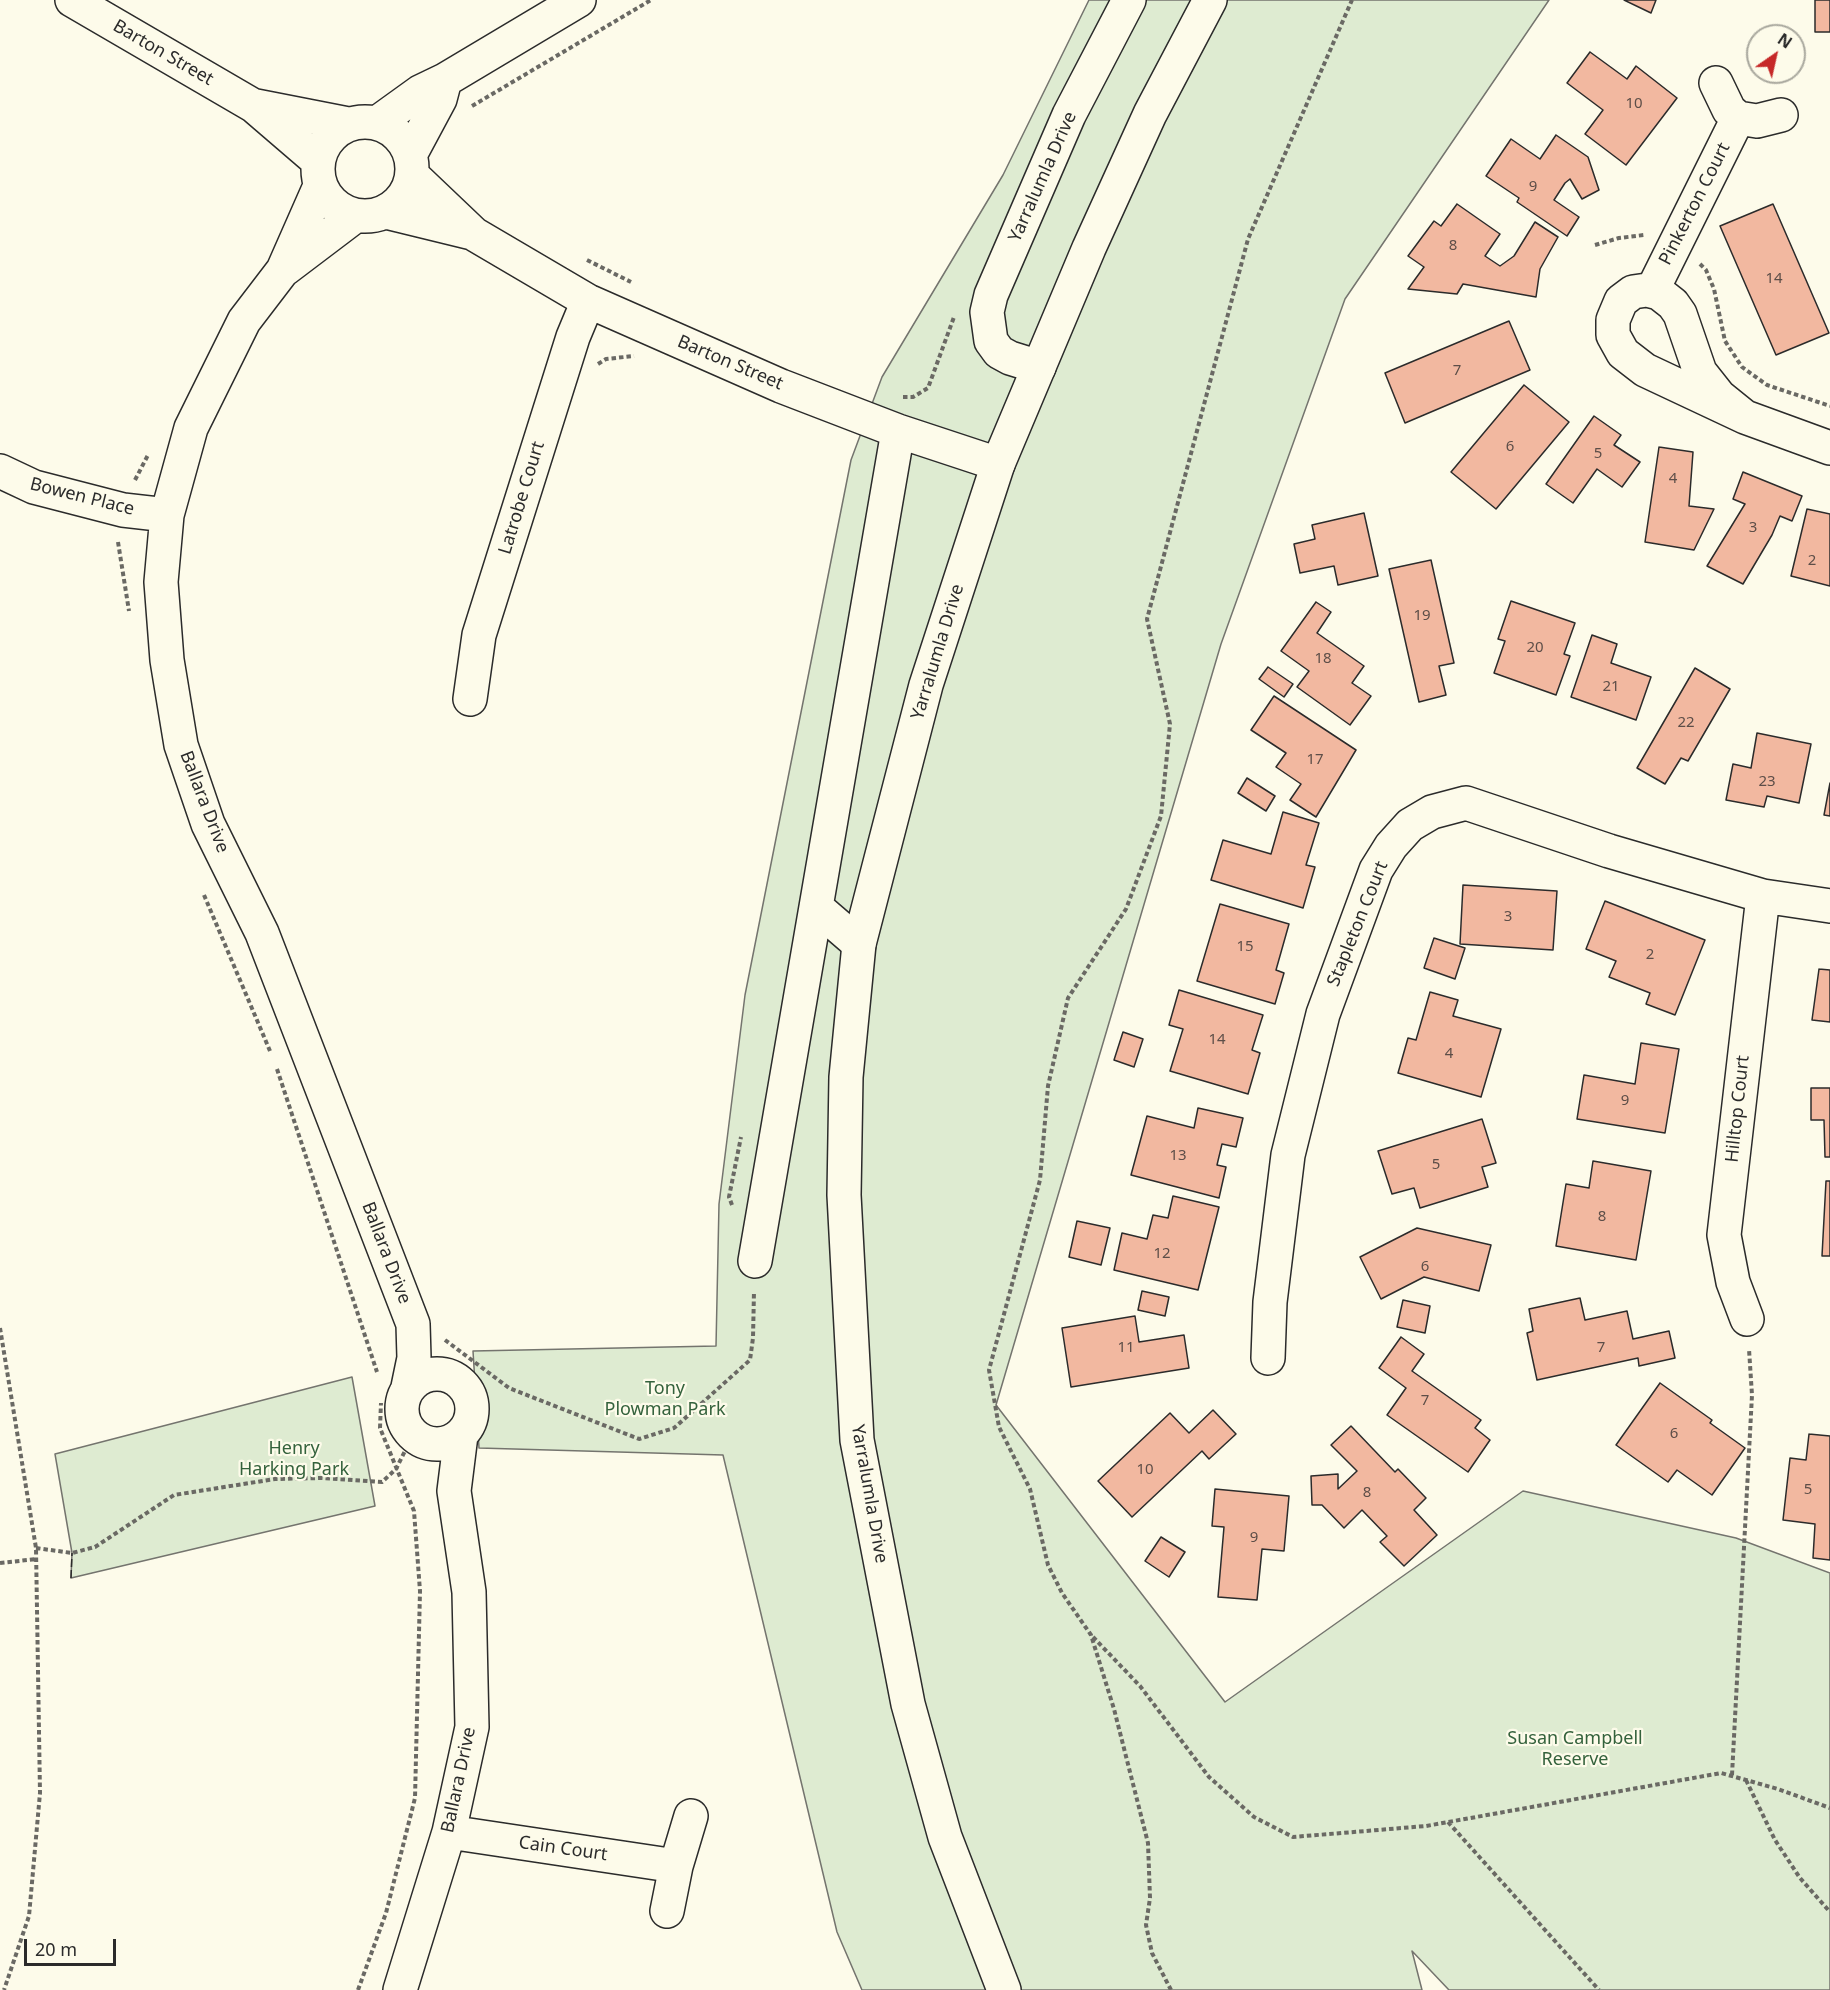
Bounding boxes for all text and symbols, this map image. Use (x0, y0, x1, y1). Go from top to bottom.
street label: Barton Street (109, 15, 217, 91)
north arrow (1746, 24, 1806, 84)
text: N (1773, 28, 1796, 53)
house number: 10 (1625, 95, 1643, 113)
street label: Yarralumla Drive (1005, 108, 1081, 246)
street label: Pinkerton Court (1655, 139, 1735, 269)
house number: 9 (1529, 178, 1537, 196)
house number: 8 (1449, 237, 1457, 255)
house number: 14 (1765, 270, 1783, 288)
street label: Barton Street (674, 331, 786, 395)
house number: 7 (1453, 362, 1461, 380)
house number: 6 (1506, 438, 1514, 456)
street label: Latrobe Court (495, 439, 549, 557)
house number: 5 (1594, 445, 1602, 463)
house number: 4 (1669, 470, 1677, 488)
street label: Bowen Place (28, 474, 136, 520)
house number: 3 (1749, 519, 1757, 537)
house number: 2 (1808, 552, 1816, 570)
street label: Yarralumla Drive (907, 582, 969, 722)
house number: 19 (1413, 607, 1431, 625)
house number: 20 (1526, 639, 1544, 657)
house number: 18 (1314, 650, 1332, 668)
house number: 21 (1602, 678, 1620, 696)
house number: 22 (1677, 714, 1695, 732)
street label: Ballara Drive (175, 748, 233, 856)
house number: 17 (1306, 751, 1324, 769)
house number: 23 (1758, 773, 1776, 791)
street label: Stapleton Court (1323, 858, 1393, 990)
house number: 3 (1504, 908, 1512, 926)
house number: 15 (1236, 938, 1254, 956)
house number: 2 (1646, 946, 1654, 964)
house number: 14 (1208, 1031, 1226, 1049)
house number: 4 (1445, 1045, 1453, 1063)
street label: Hilltop Court (1722, 1054, 1754, 1164)
house number: 9 (1621, 1092, 1629, 1110)
house number: 13 (1169, 1147, 1187, 1165)
house number: 5 (1432, 1156, 1440, 1174)
street label: Ballara Drive (357, 1199, 415, 1307)
house number: 8 (1598, 1208, 1606, 1226)
house number: 12 (1153, 1245, 1171, 1263)
house number: 6 (1421, 1258, 1429, 1276)
house number: 11 (1117, 1339, 1135, 1357)
house number: 7 (1597, 1339, 1605, 1357)
park label: Tony Plowman Park (605, 1378, 725, 1420)
house number: 7 (1421, 1392, 1429, 1410)
street label: Yarralumla Drive (846, 1423, 892, 1565)
house number: 6 (1670, 1425, 1678, 1443)
park label: Henry Harking Park (239, 1438, 349, 1480)
house number: 10 (1136, 1461, 1154, 1479)
house number: 5 (1804, 1481, 1812, 1499)
house number: 8 (1363, 1484, 1371, 1502)
house number: 9 (1250, 1529, 1258, 1547)
street label: Ballara Drive (437, 1725, 481, 1835)
park label: Susan Campbell Reserve (1507, 1728, 1643, 1770)
street label: Cain Court (517, 1832, 609, 1866)
scale bar (27, 1927, 118, 1965)
text: 20 m (35, 1937, 77, 1961)

